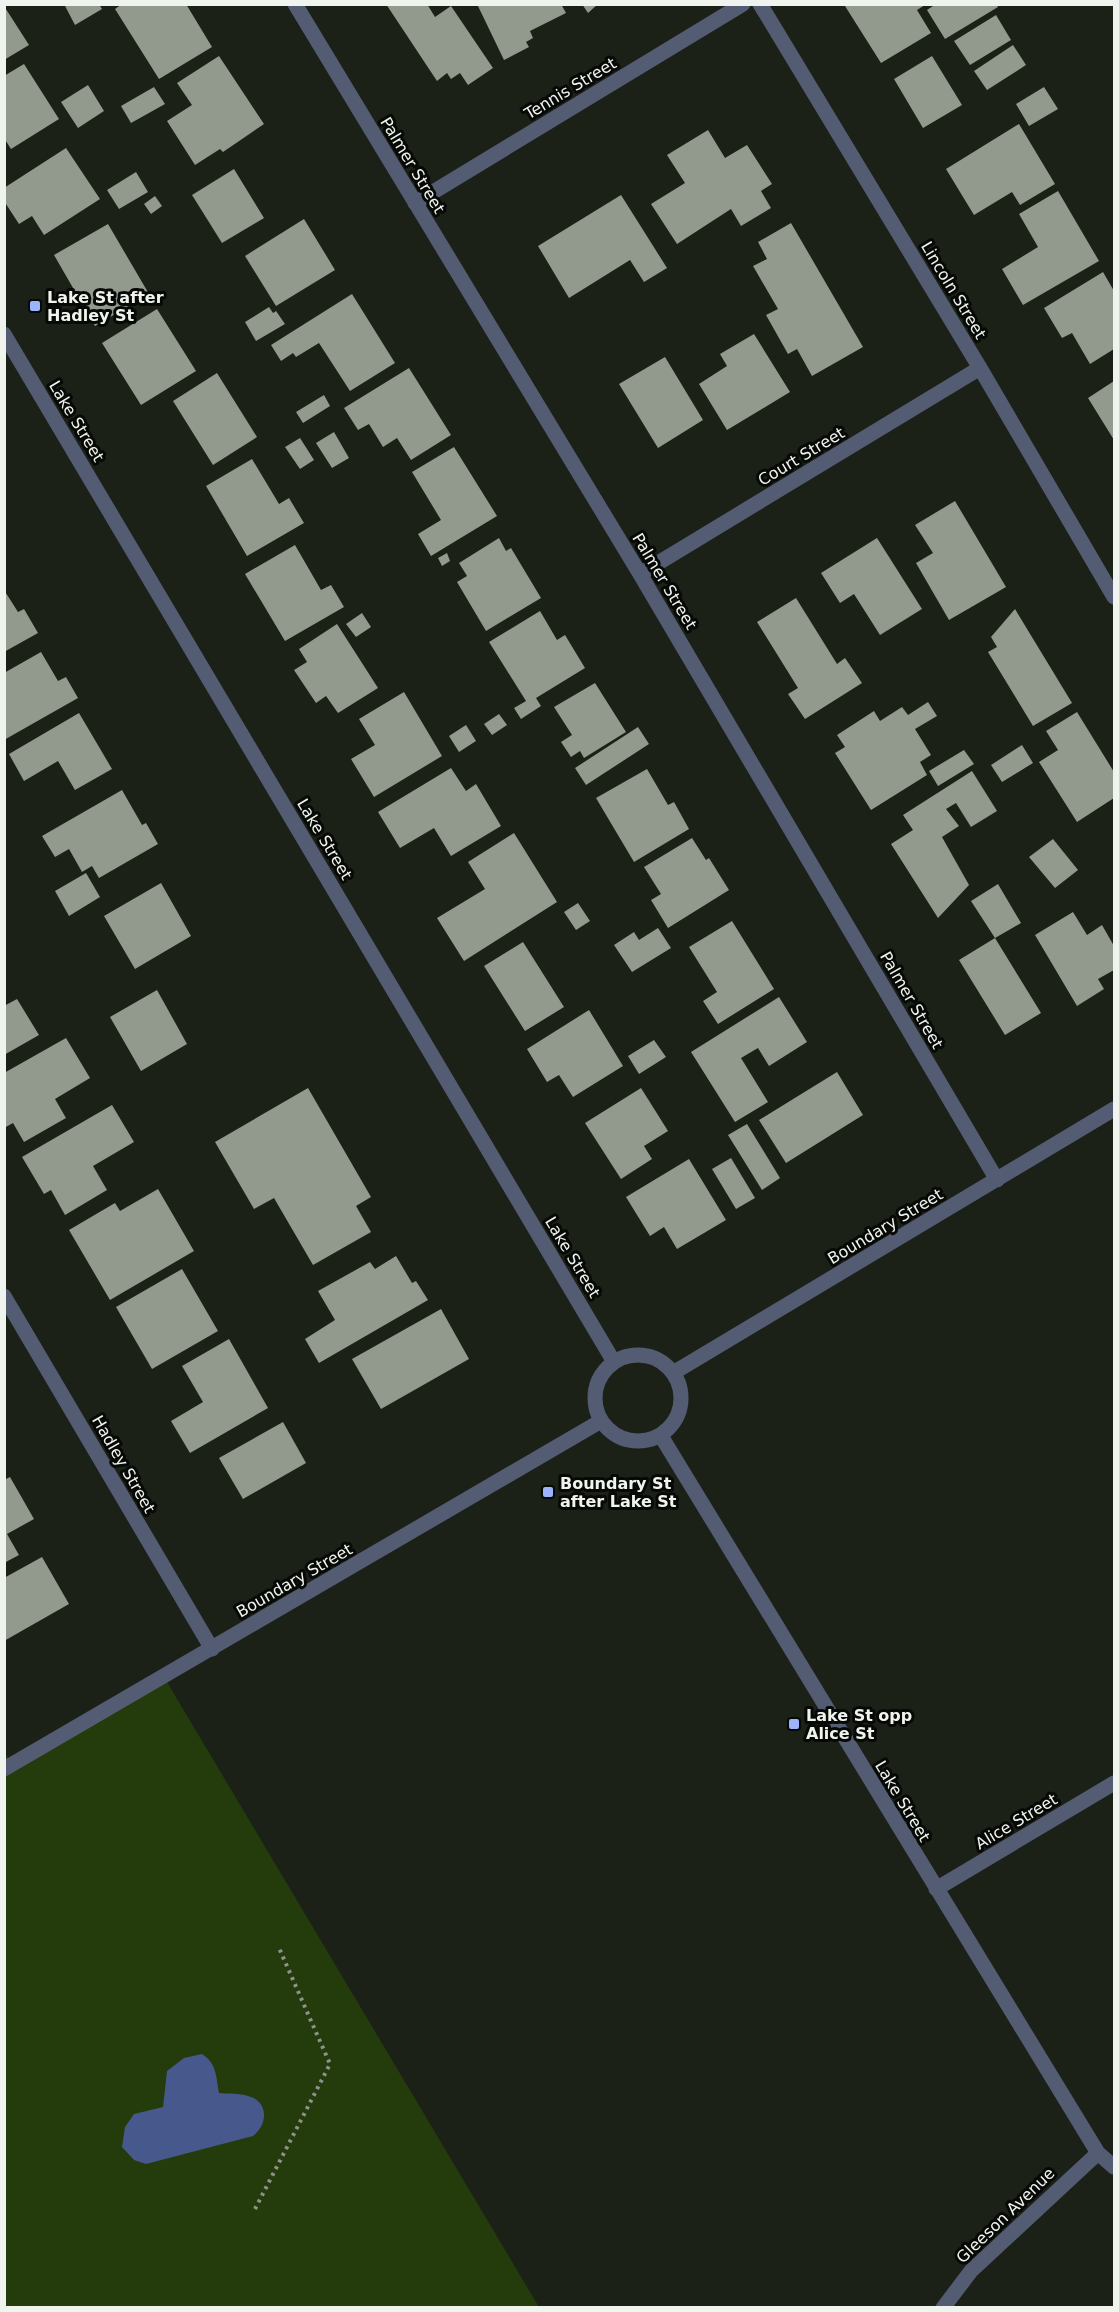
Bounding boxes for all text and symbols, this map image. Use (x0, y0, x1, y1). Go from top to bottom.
street label: Tennis Street (520, 54, 620, 124)
street label: Palmer Street (376, 114, 449, 217)
street label: Lincoln Street (917, 238, 990, 342)
place label: Lake St after Hadley St (47, 288, 164, 325)
marker: Lake St after Hadley St (28, 299, 42, 313)
street label: Lake Street (45, 377, 108, 465)
street label: Court Street (755, 423, 848, 490)
street label: Palmer Street (628, 530, 701, 633)
street label: Lake Street (293, 795, 356, 883)
street label: Palmer Street (876, 948, 947, 1052)
street label: Boundary Street (824, 1185, 946, 1268)
street label: Lake Street (541, 1213, 604, 1301)
street label: Hadley Street (88, 1412, 159, 1516)
place label: Boundary St after Lake St (560, 1474, 677, 1511)
marker: Boundary St after Lake St (541, 1485, 555, 1499)
street label: Boundary Street (233, 1540, 356, 1621)
place label: Lake St opp Alice St (806, 1706, 912, 1743)
marker: Lake St opp Alice St (787, 1717, 801, 1731)
street label: Lake Street (871, 1757, 934, 1845)
street label: Alice Street (972, 1790, 1061, 1853)
street label: Gleeson Avenue (952, 2164, 1058, 2267)

